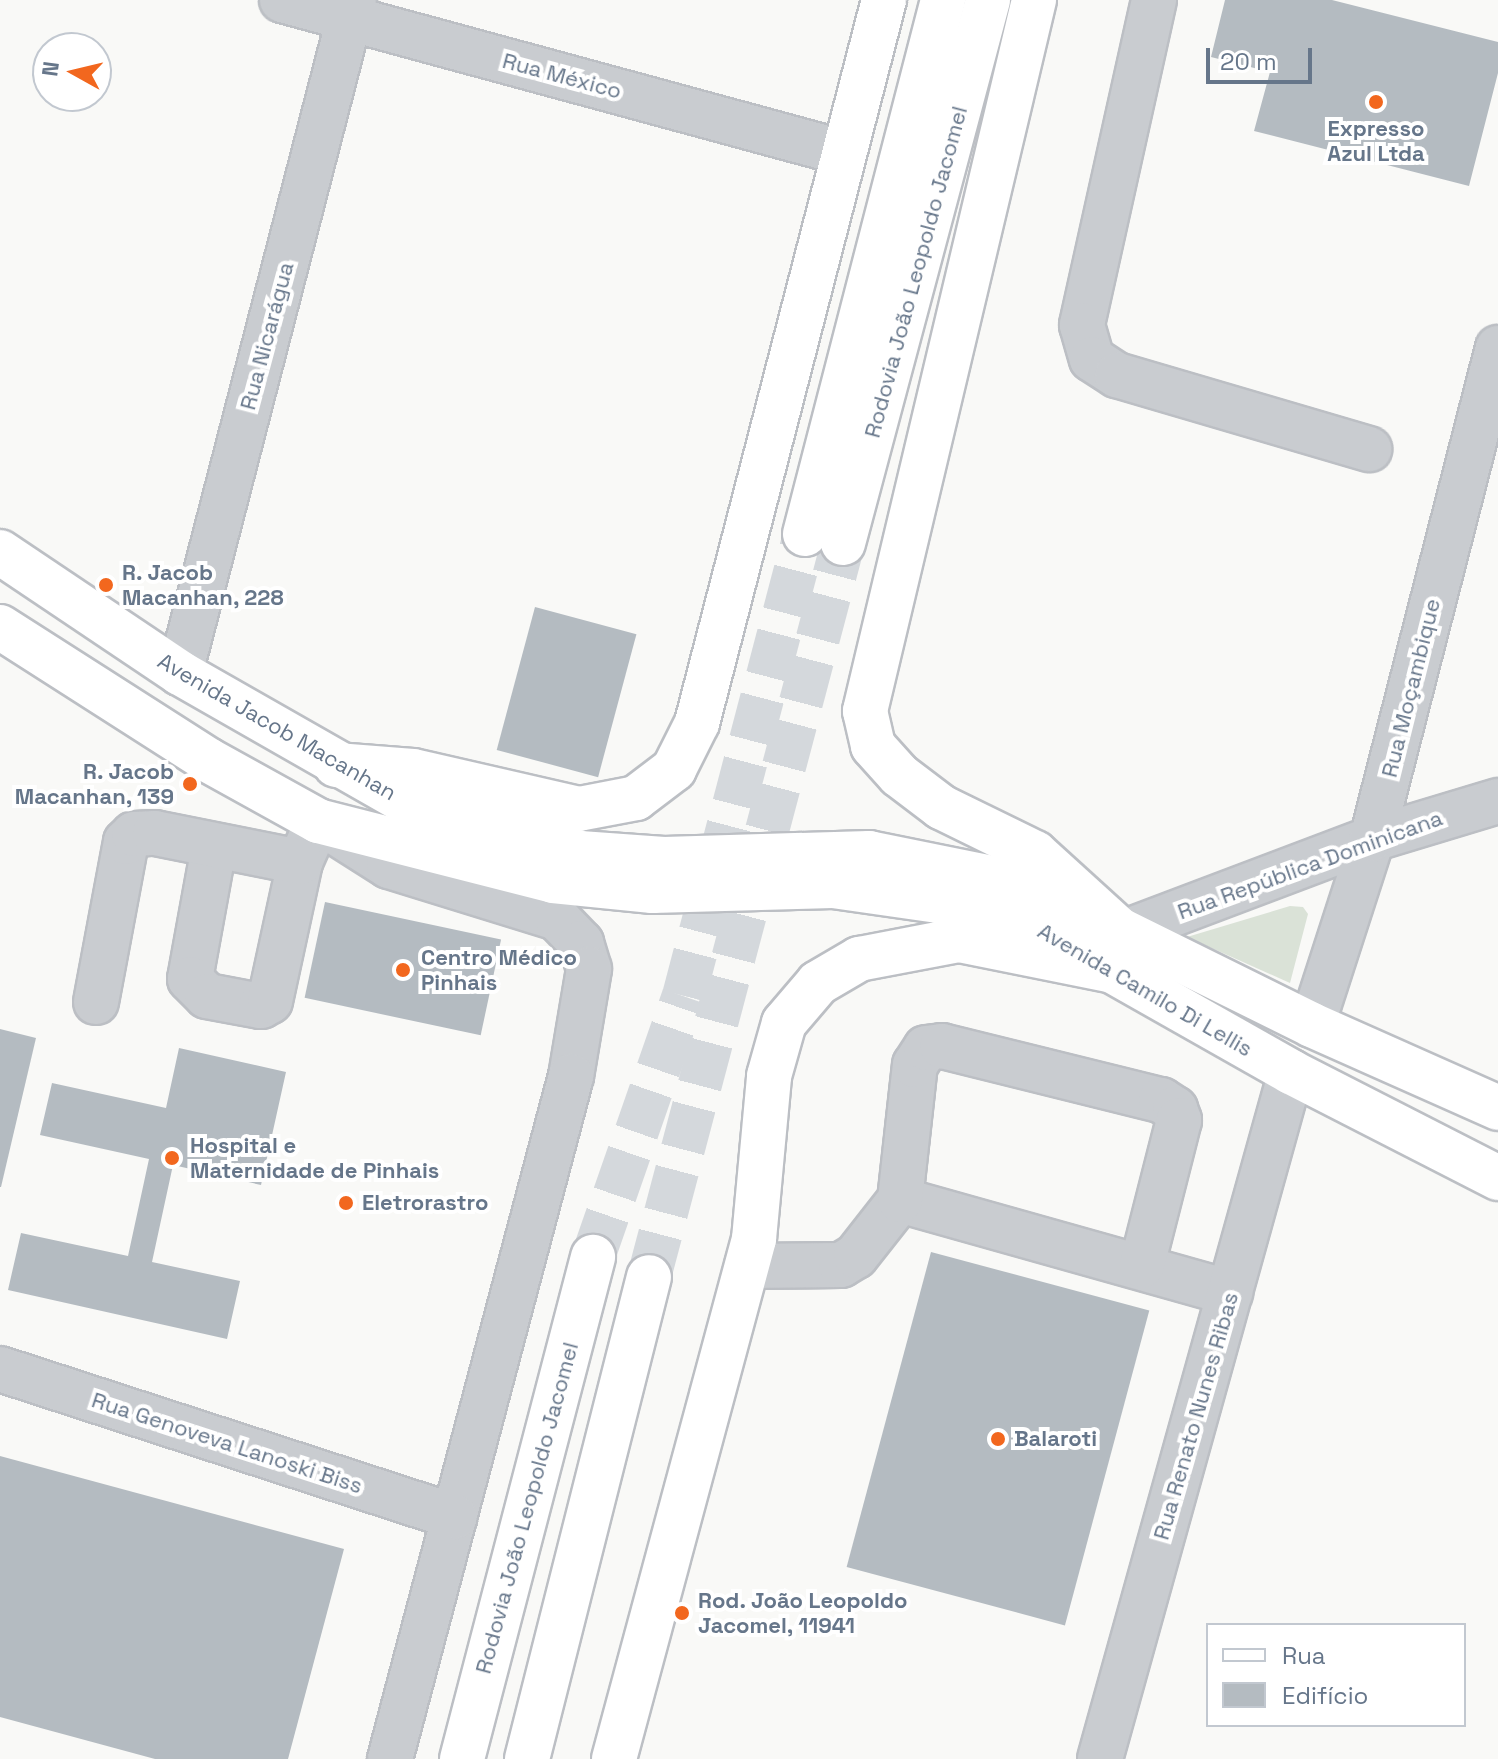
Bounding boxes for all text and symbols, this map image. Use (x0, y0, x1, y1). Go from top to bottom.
north arrow (32, 32, 112, 112)
scale bar (1210, 32, 1316, 82)
text: 20 m (1220, 46, 1277, 77)
street label: Rua México (500, 47, 624, 105)
text: N (35, 60, 65, 78)
marker: Expresso Azul Ltda (1367, 93, 1385, 111)
street label: Rodovia João Leopoldo Jacomel (859, 103, 973, 441)
place label: Expresso Azul Ltda (1327, 115, 1425, 166)
street label: Rua Nicarágua (235, 259, 299, 413)
place label: R. Jacob Macanhan, 228 (122, 559, 284, 610)
marker: R. Jacob Macanhan, 228 (97, 576, 115, 594)
street label: Rua Moçambique (1376, 596, 1446, 780)
street label: Avenida Jacob Macanhan (153, 648, 401, 806)
place label: R. Jacob Macanhan, 139 (14, 758, 174, 810)
marker: R. Jacob Macanhan, 139 (181, 775, 199, 793)
street label: Rua República Dominicana (1174, 805, 1446, 925)
street label: Avenida Camilo Di Lellis (1033, 918, 1257, 1062)
place label: Centro Médico Pinhais (421, 944, 577, 996)
marker: Centro Médico Pinhais (392, 959, 414, 981)
place label: Hospital e Maternidade de Pinhais (190, 1132, 439, 1184)
marker: Hospital e Maternidade de Pinhais (161, 1147, 183, 1169)
place label: Eletrorastro (362, 1190, 488, 1216)
marker: Eletrorastro (337, 1194, 355, 1212)
street label: Rua Renato Nunes Ribas (1148, 1289, 1244, 1543)
street label: Rodovia João Leopoldo Jacomel (470, 1339, 584, 1677)
street label: Rua Genoveva Lanoski Biss (88, 1387, 366, 1499)
place label: Balaroti (1014, 1426, 1097, 1452)
marker: Balaroti (989, 1430, 1007, 1448)
place label: Rod. João Leopoldo Jacomel, 11941 (698, 1587, 908, 1638)
marker: Rod. João Leopoldo Jacomel, 11941 (673, 1604, 691, 1622)
legend (1206, 1623, 1466, 1727)
text: Rua (1282, 1640, 1326, 1671)
text: Edifício (1282, 1680, 1368, 1711)

